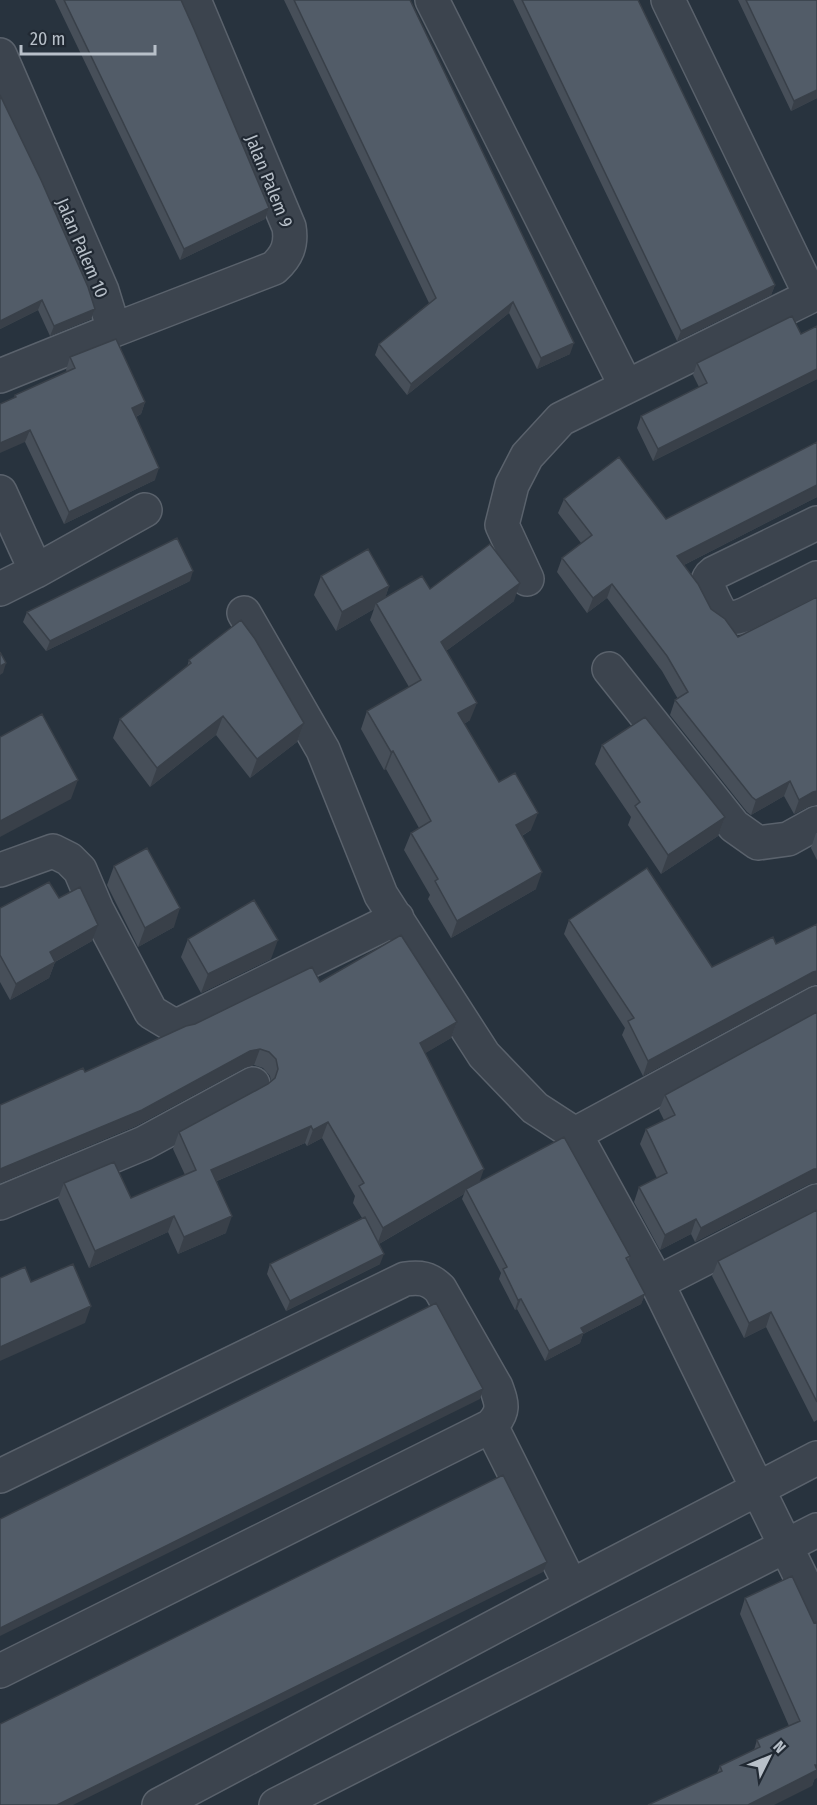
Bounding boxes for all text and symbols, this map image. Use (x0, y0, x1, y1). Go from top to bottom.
scale bar (21, 18, 154, 56)
text: 20 m (30, 28, 65, 50)
street label: Jalan Palem 9 (240, 131, 298, 231)
street label: Jalan Palem 10 (51, 195, 113, 301)
north arrow (739, 1727, 799, 1787)
text: N (769, 1737, 790, 1757)

